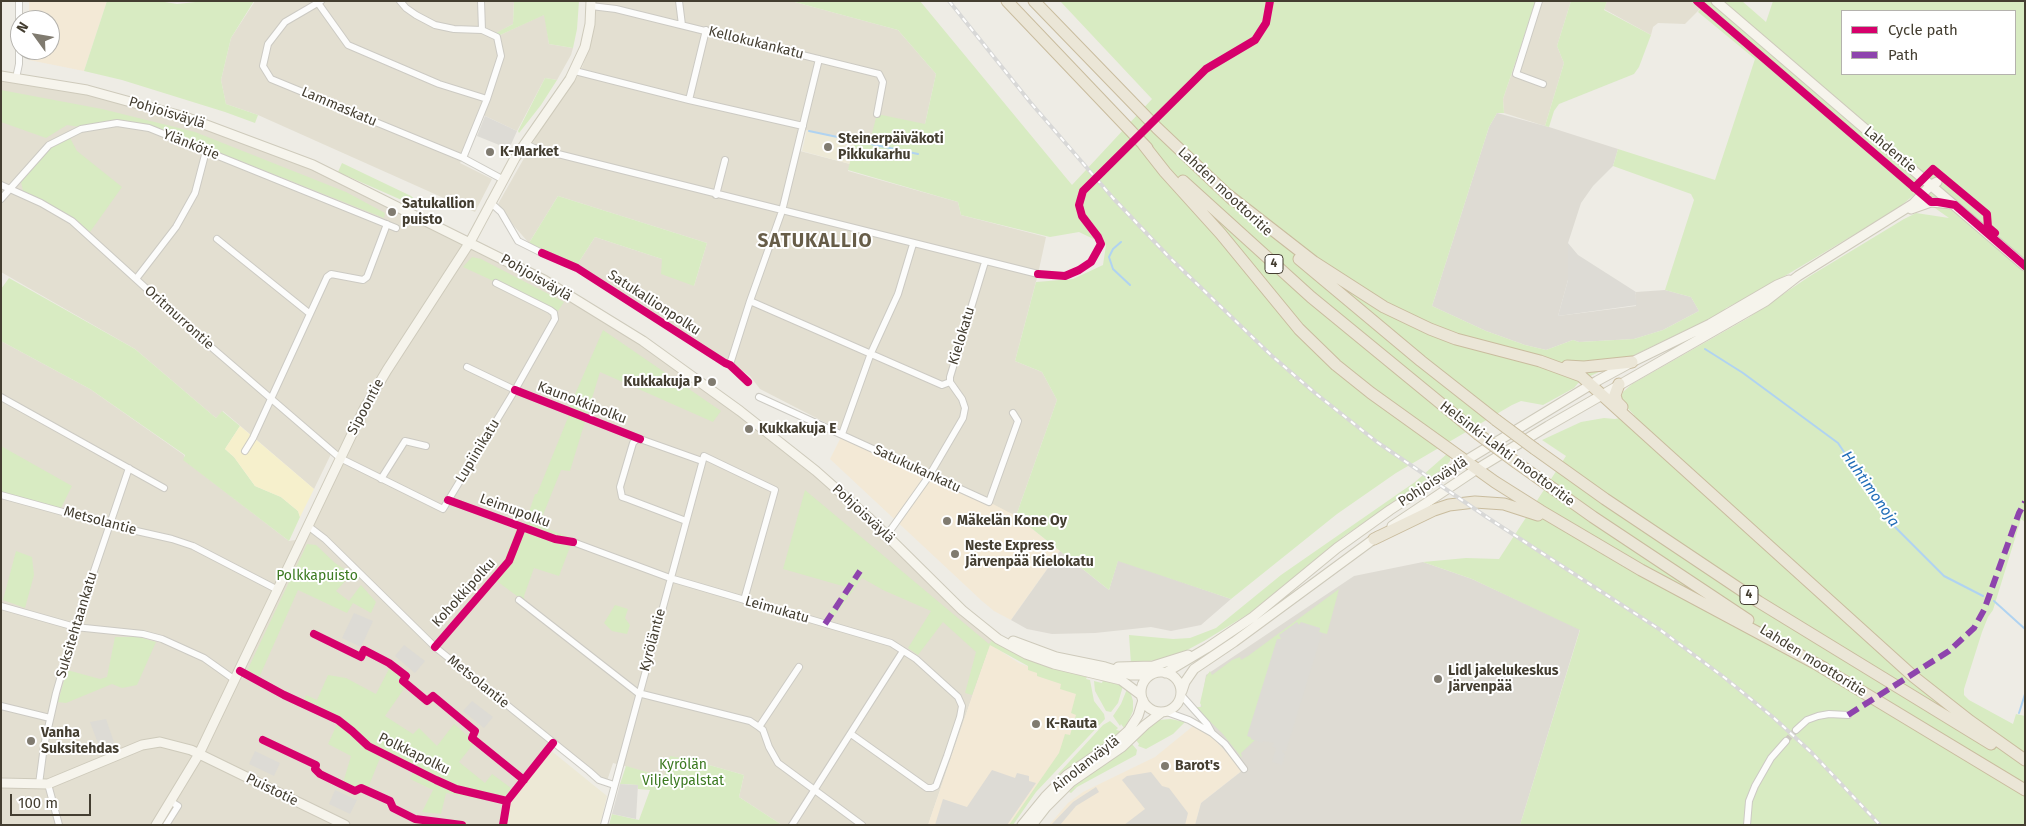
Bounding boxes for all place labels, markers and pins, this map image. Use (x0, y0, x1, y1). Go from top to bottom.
place label: Steinerpäiväkoti Pikkukarhu (838, 131, 944, 164)
marker: Steinerpäiväkoti Pikkukarhu (822, 141, 834, 153)
place label: K-Market (500, 144, 559, 160)
marker: K-Market (484, 146, 496, 158)
place label: Satukallion puisto (402, 196, 475, 228)
marker: Satukallion puisto (386, 206, 398, 218)
place label: Kukkakuja P (623, 374, 702, 390)
marker: Kukkakuja P (706, 376, 718, 388)
place label: Kukkakuja E (759, 421, 837, 437)
marker: Kukkakuja E (743, 423, 755, 435)
place label: Mäkelän Kone Oy (957, 513, 1067, 529)
marker: Mäkelän Kone Oy (941, 515, 953, 527)
place label: Neste Express Järvenpää Kielokatu (965, 538, 1094, 570)
marker: Neste Express Järvenpää Kielokatu (949, 548, 961, 560)
place label: Lidl jakelukeskus Järvenpää (1448, 663, 1558, 696)
marker: Lidl jakelukeskus Järvenpää (1432, 673, 1444, 685)
place label: K-Rauta (1046, 716, 1097, 732)
marker: K-Rauta (1030, 718, 1042, 730)
place label: Vanha Suksitehdas (41, 725, 119, 758)
marker: Vanha Suksitehdas (25, 735, 37, 747)
place label: Barot's (1175, 758, 1220, 774)
marker: Barot's (1159, 760, 1171, 772)

